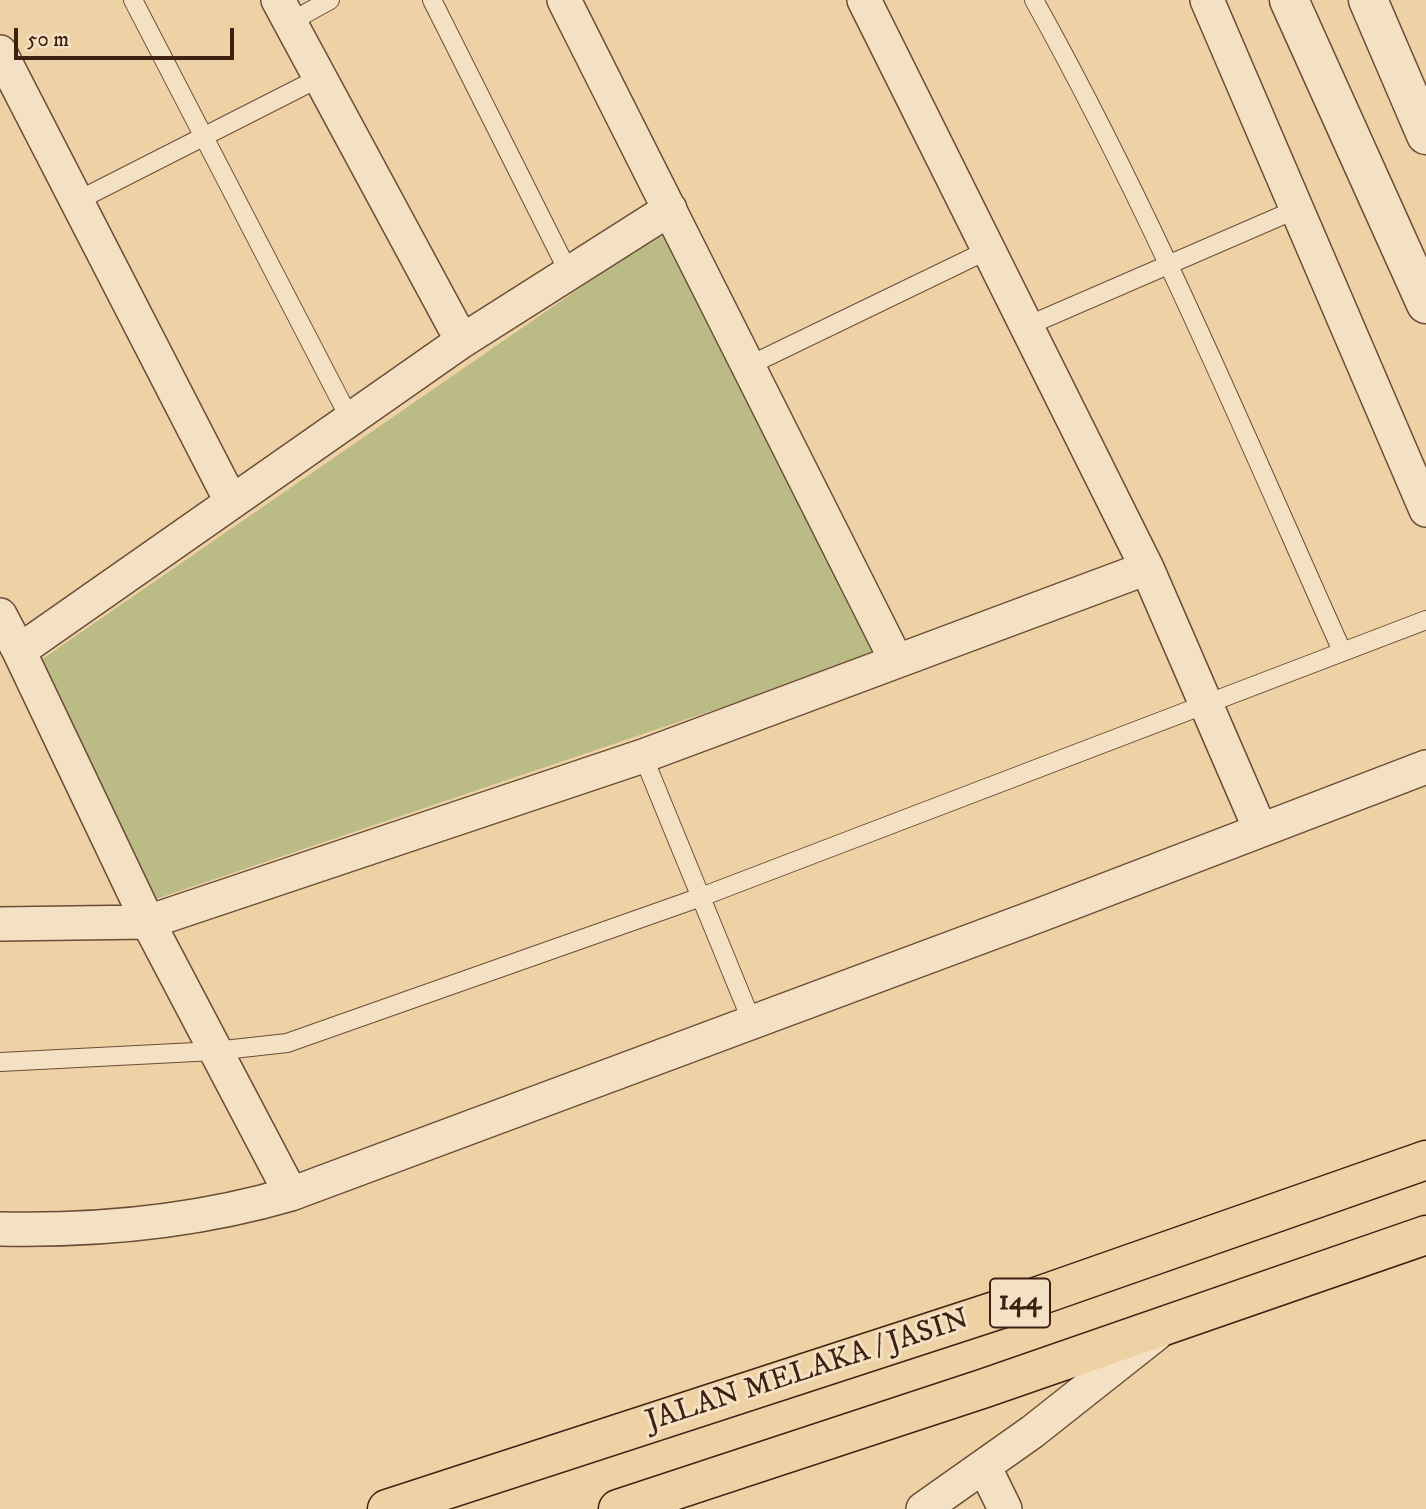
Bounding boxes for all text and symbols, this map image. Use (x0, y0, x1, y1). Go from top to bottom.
scale bar (18, 14, 238, 58)
text: 50 m (27, 27, 69, 53)
road number: 144 (990, 1278, 1050, 1328)
street label: JALAN MELAKA / JASIN (642, 1303, 974, 1441)

